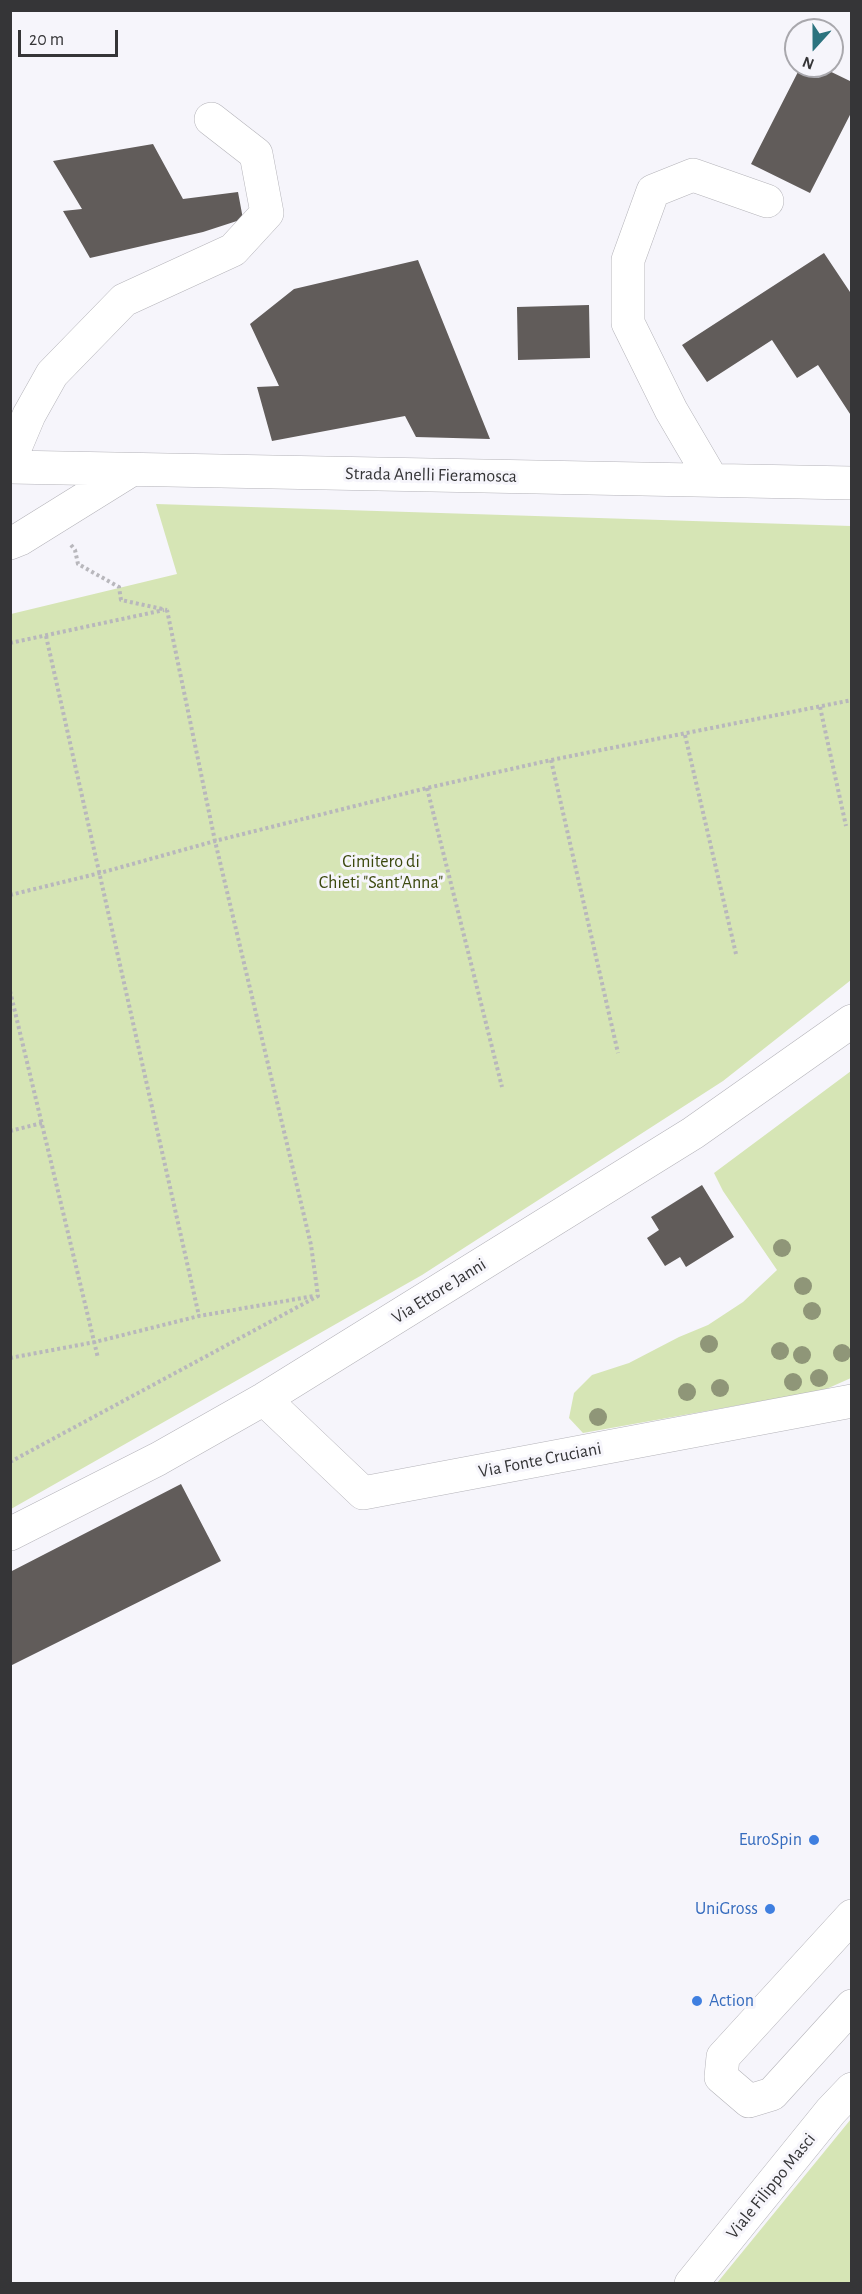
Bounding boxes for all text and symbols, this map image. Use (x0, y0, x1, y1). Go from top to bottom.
scale bar (21, 18, 122, 56)
north arrow (784, 18, 844, 78)
text: 20 m (29, 31, 64, 49)
text: N (800, 53, 816, 72)
street label: Strada Anelli Fieramosca (345, 463, 517, 487)
park label: Cimitero di Chieti "Sant'Anna" (319, 851, 443, 894)
street label: Via Ettore Janni (388, 1253, 490, 1329)
street label: Via Fonte Cruciani (477, 1438, 603, 1482)
place label: EuroSpin (739, 1829, 802, 1851)
marker: EuroSpin (807, 1833, 821, 1847)
place label: UniGross (695, 1898, 758, 1920)
marker: UniGross (763, 1902, 777, 1916)
place label: Action (709, 1990, 754, 2012)
marker: Action (690, 1994, 704, 2008)
street label: Viale Filippo Masci (722, 2129, 820, 2243)

